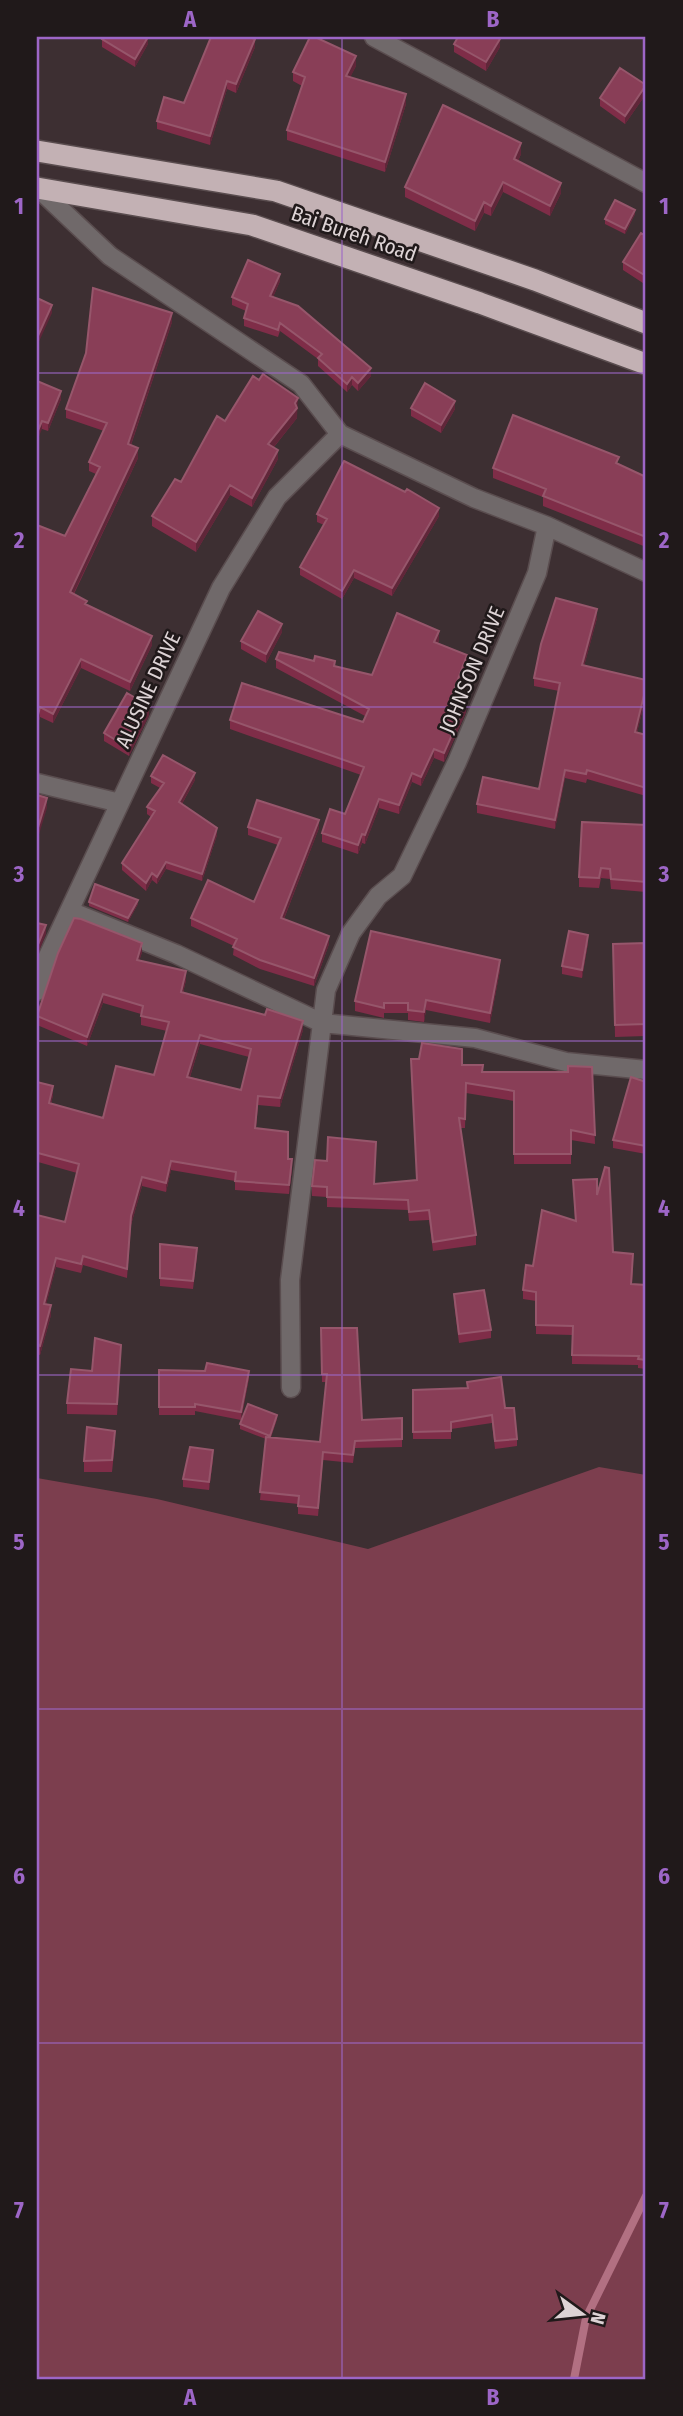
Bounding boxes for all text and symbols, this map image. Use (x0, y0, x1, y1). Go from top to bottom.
text: A (183, 5, 197, 33)
text: B (487, 5, 500, 33)
text: 1 (14, 192, 24, 220)
text: 1 (659, 192, 669, 220)
street label: Bai Bureh Road (288, 200, 420, 268)
text: 2 (13, 526, 25, 554)
text: 2 (658, 526, 670, 554)
street label: JOHNSON DRIVE (434, 602, 510, 737)
street label: ALUSINE DRIVE (110, 628, 186, 752)
text: 3 (13, 860, 25, 888)
text: 3 (658, 860, 670, 888)
text: 4 (13, 1194, 25, 1222)
text: 4 (658, 1194, 670, 1222)
text: 5 (13, 1528, 25, 1556)
text: 5 (658, 1528, 670, 1556)
text: 6 (13, 1862, 25, 1890)
text: 6 (658, 1862, 670, 1890)
text: 7 (14, 2196, 24, 2224)
text: 7 (659, 2196, 669, 2224)
north arrow (546, 2280, 616, 2350)
text: N (585, 2310, 611, 2327)
text: A (183, 2383, 197, 2411)
text: B (487, 2383, 500, 2411)

